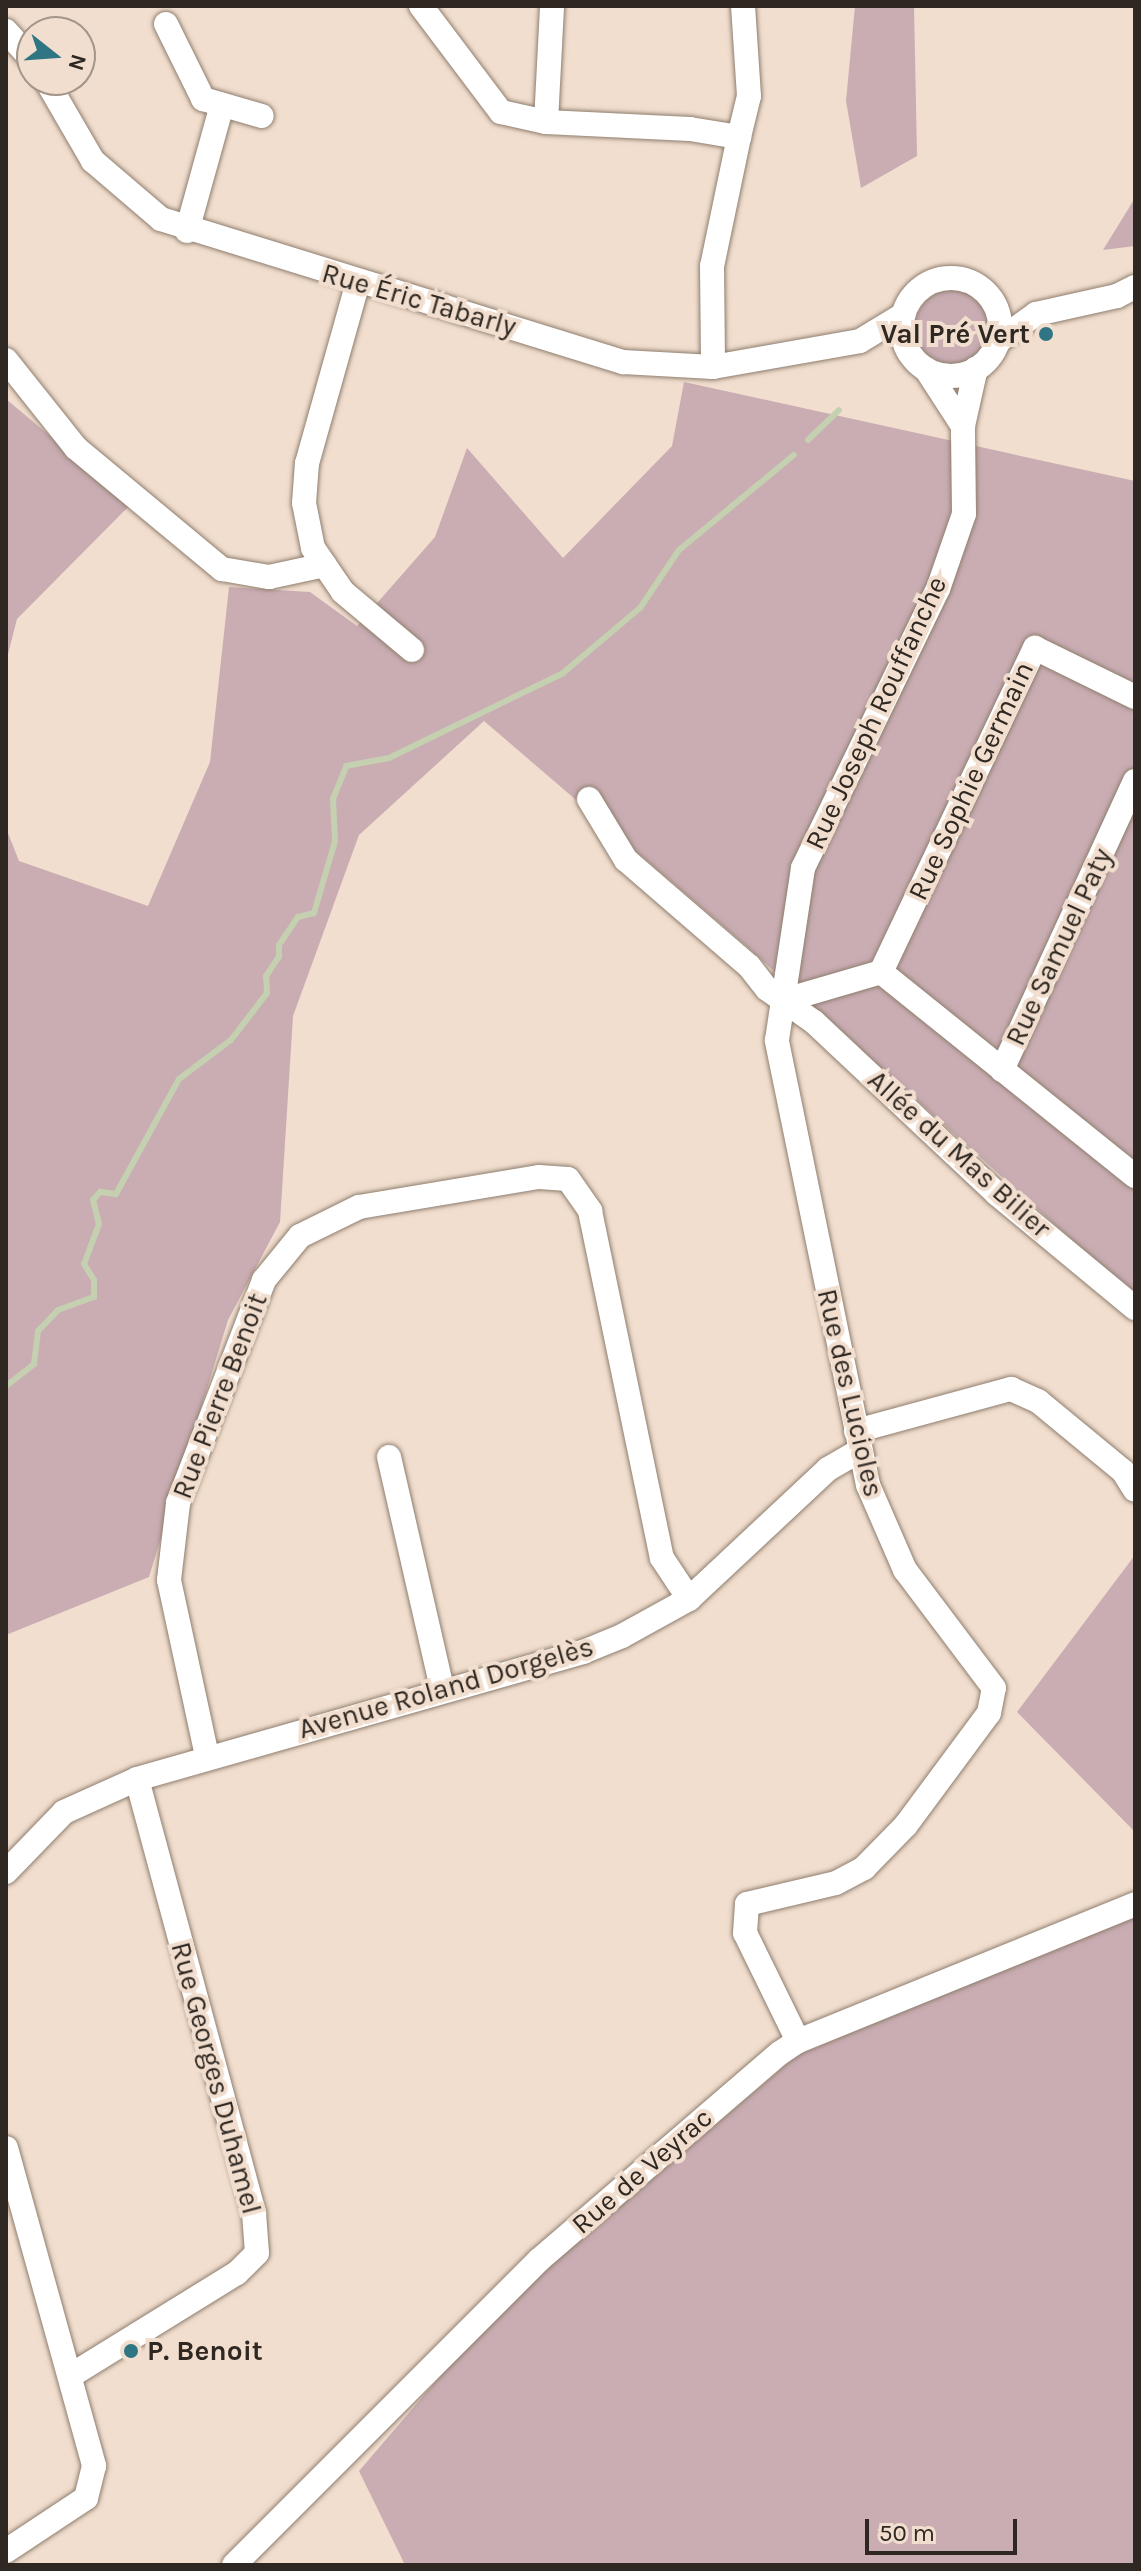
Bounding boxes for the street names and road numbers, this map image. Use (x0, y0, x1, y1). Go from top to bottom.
street label: Rue Éric Tabarly (318, 256, 520, 344)
street label: Rue Joseph Rouffanche (798, 571, 954, 855)
street label: Rue Sophie Germain (901, 656, 1041, 906)
street label: Rue Samuel Paty (999, 843, 1119, 1051)
street label: Allée du Mas Bilier (861, 1063, 1057, 1245)
street label: Rue des Lucioles (810, 1286, 890, 1500)
street label: Rue Pierre Benoit (165, 1288, 275, 1504)
street label: Avenue Roland Dorgelès (295, 1630, 597, 1746)
street label: Rue Georges Duhamel (164, 1938, 268, 2218)
street label: Rue de Veyrac (565, 2101, 719, 2241)

